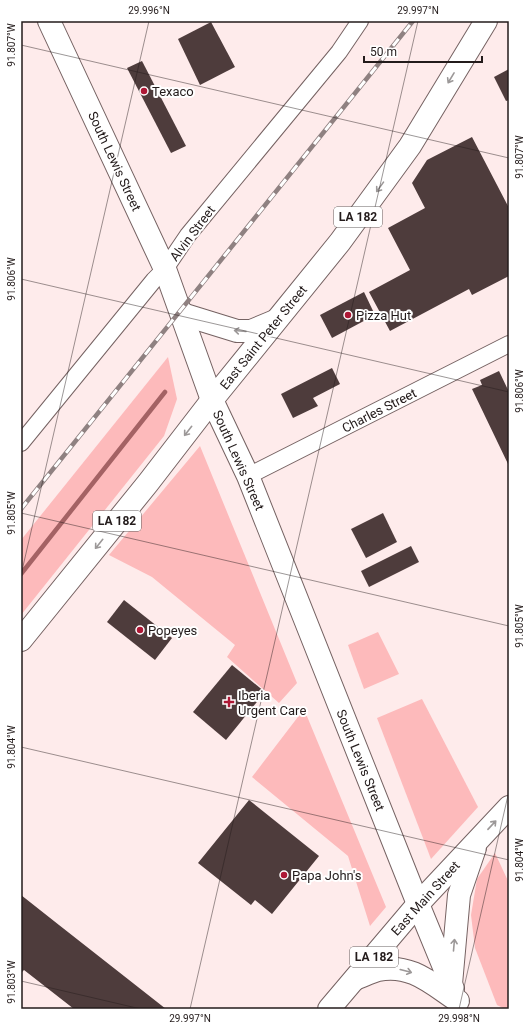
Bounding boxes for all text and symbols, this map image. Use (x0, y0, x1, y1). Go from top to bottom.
text: 29.996°N (128, 5, 170, 16)
text: 29.997°N (397, 5, 439, 16)
text: 91.807°W (6, 23, 17, 67)
scale bar (364, 38, 482, 64)
text: 50 m (370, 45, 397, 59)
one-way arrow (447, 72, 455, 83)
place label: Texaco (152, 84, 194, 99)
marker: Texaco (139, 86, 149, 96)
street label: South Lewis Street (85, 109, 144, 213)
text: 91.807°W (514, 135, 525, 179)
one-way arrow (376, 181, 384, 192)
street label: Alvin Street (167, 203, 218, 264)
road number: LA 182 (334, 207, 382, 227)
text: 91.806°W (6, 257, 17, 301)
street label: East Saint Peter Street (217, 282, 310, 392)
place label: Pizza Hut (356, 308, 411, 323)
marker: Pizza Hut (343, 310, 353, 320)
one-way arrow (234, 327, 247, 334)
text: 91.806°W (514, 369, 525, 413)
street label: Charles Street (340, 385, 419, 436)
street label: South Lewis Street (210, 408, 267, 513)
one-way arrow (184, 425, 192, 436)
text: 91.805°W (6, 491, 17, 535)
road number: LA 182 (93, 511, 141, 531)
one-way arrow (94, 538, 103, 549)
text: 91.805°W (514, 604, 525, 648)
place label: Popeyes (148, 623, 198, 638)
marker: Popeyes (135, 625, 145, 635)
place label: Iberia Urgent Care (238, 688, 306, 718)
marker: Iberia Urgent Care (223, 696, 235, 708)
street label: South Lewis Street (333, 707, 388, 813)
text: 91.804°W (6, 725, 17, 769)
one-way arrow (488, 819, 497, 830)
text: 91.804°W (514, 838, 525, 882)
street label: East Main Street (388, 858, 463, 939)
place label: Papa John's (292, 868, 362, 883)
marker: Papa John's (279, 870, 289, 880)
one-way arrow (451, 939, 458, 952)
road number: LA 182 (350, 947, 398, 967)
text: 91.803°W (6, 960, 17, 1004)
one-way arrow (399, 968, 412, 975)
text: 29.997°N (169, 1013, 211, 1024)
text: 29.998°N (438, 1013, 480, 1024)

